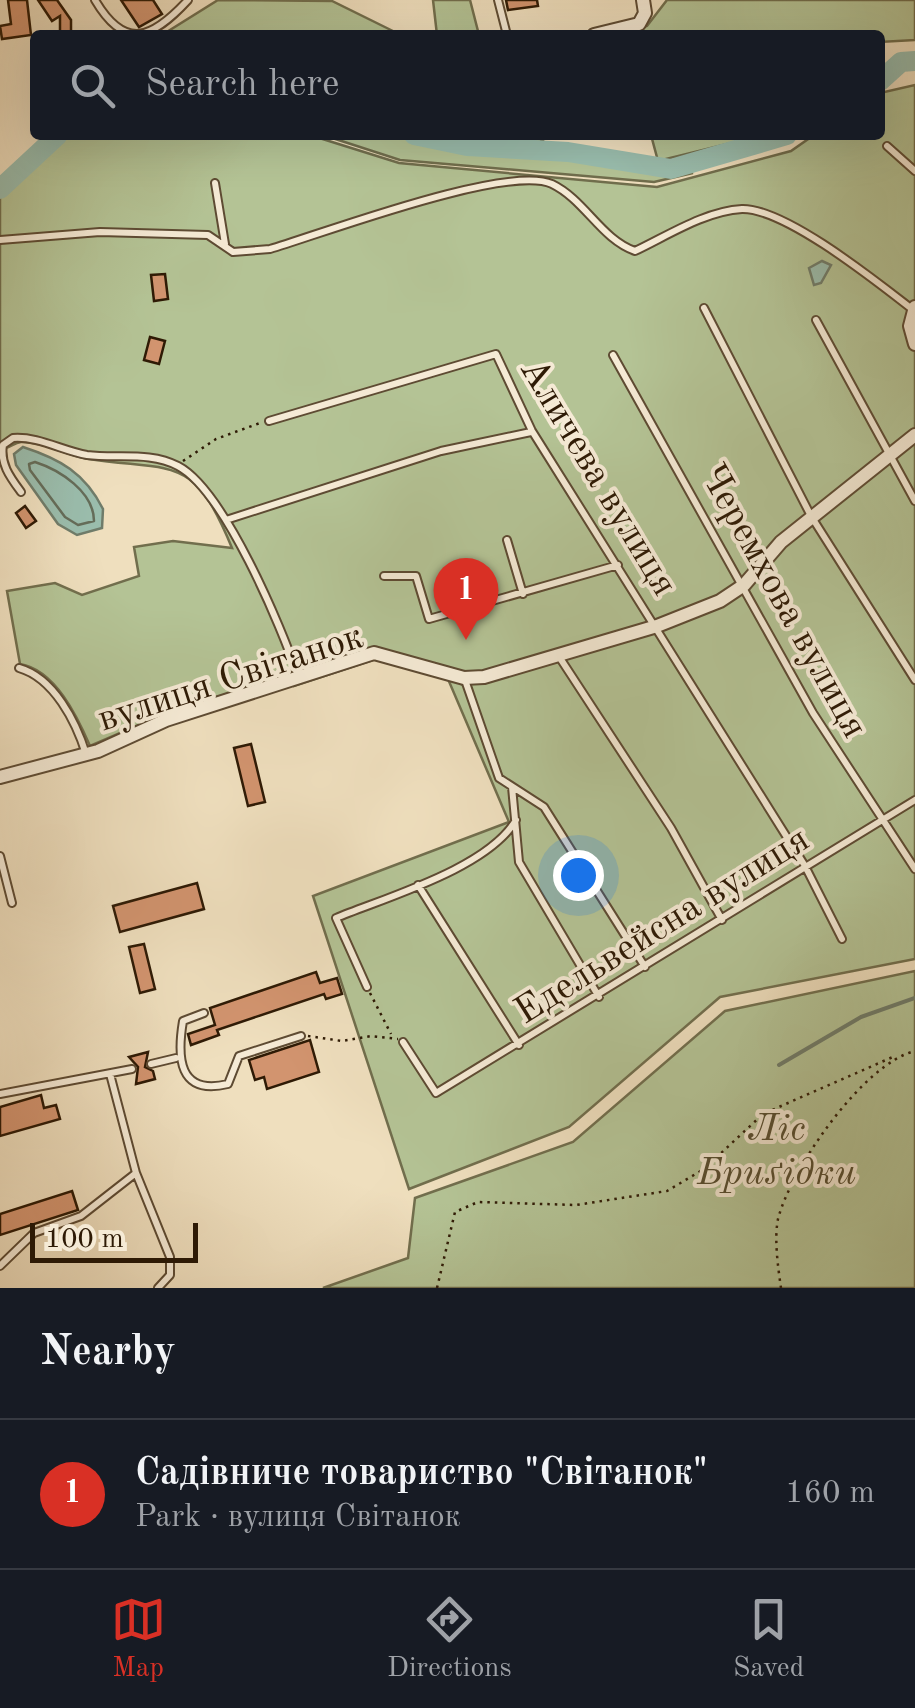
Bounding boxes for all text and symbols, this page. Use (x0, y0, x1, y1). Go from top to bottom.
search box (30, 30, 885, 140)
icon: search (65, 58, 120, 113)
text: Search here (145, 66, 340, 104)
street label: Аличева вулиця (512, 352, 683, 603)
street label: Черемхова вулиця (692, 458, 873, 745)
pin: 1 (434, 558, 498, 640)
street label: вулиця Світанок (94, 618, 368, 740)
street label: Едельвейсна вулиця (509, 821, 816, 1032)
your location (553, 850, 604, 901)
park label: Ліс Бриґідки (696, 1111, 856, 1193)
scale bar (30, 1218, 198, 1262)
text: 100 m (45, 1226, 124, 1254)
text: Nearby (40, 1332, 176, 1374)
text: Садівниче товариство "Світанок" (135, 1455, 708, 1493)
text: 1 (63, 1478, 82, 1510)
text: 160 m (785, 1478, 875, 1510)
text: Park · вулиця Світанок (135, 1502, 461, 1534)
tab: Map (111, 1592, 166, 1687)
tab: Directions (387, 1592, 512, 1687)
tab: Saved (733, 1592, 804, 1687)

